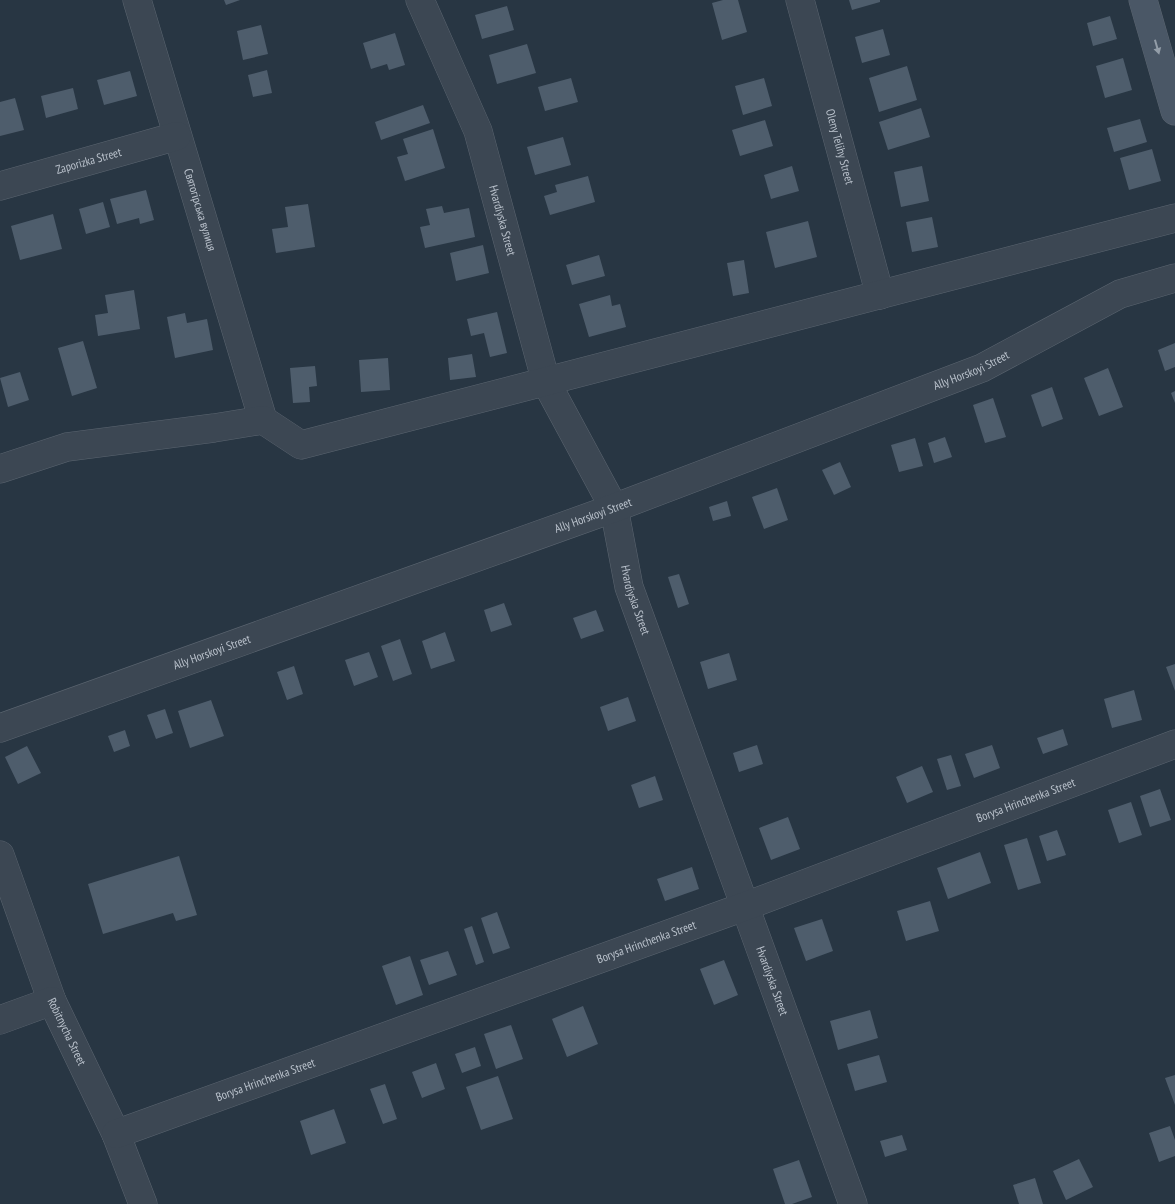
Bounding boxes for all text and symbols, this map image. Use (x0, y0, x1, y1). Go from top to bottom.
one-way arrow (1153, 39, 1161, 54)
street label: Oleny Telihy Street (823, 107, 858, 187)
street label: Zaporizka Street (54, 144, 124, 177)
street label: Святогірська вулиця (181, 167, 220, 253)
street label: Hvardiyska Street (486, 183, 520, 258)
street label: Ally Horskoyi Street (931, 347, 1012, 393)
street label: Ally Horskoyi Street (552, 494, 634, 536)
street label: Hvardiyska Street (618, 564, 654, 637)
street label: Ally Horskoyi Street (171, 631, 253, 672)
street label: Borysa Hrinchenka Street (974, 774, 1078, 825)
street label: Borysa Hrinchenka Street (595, 917, 698, 966)
street label: Hvardiyska Street (753, 944, 792, 1018)
street label: Robitnycha Street (45, 995, 90, 1068)
street label: Borysa Hrinchenka Street (214, 1054, 318, 1104)

